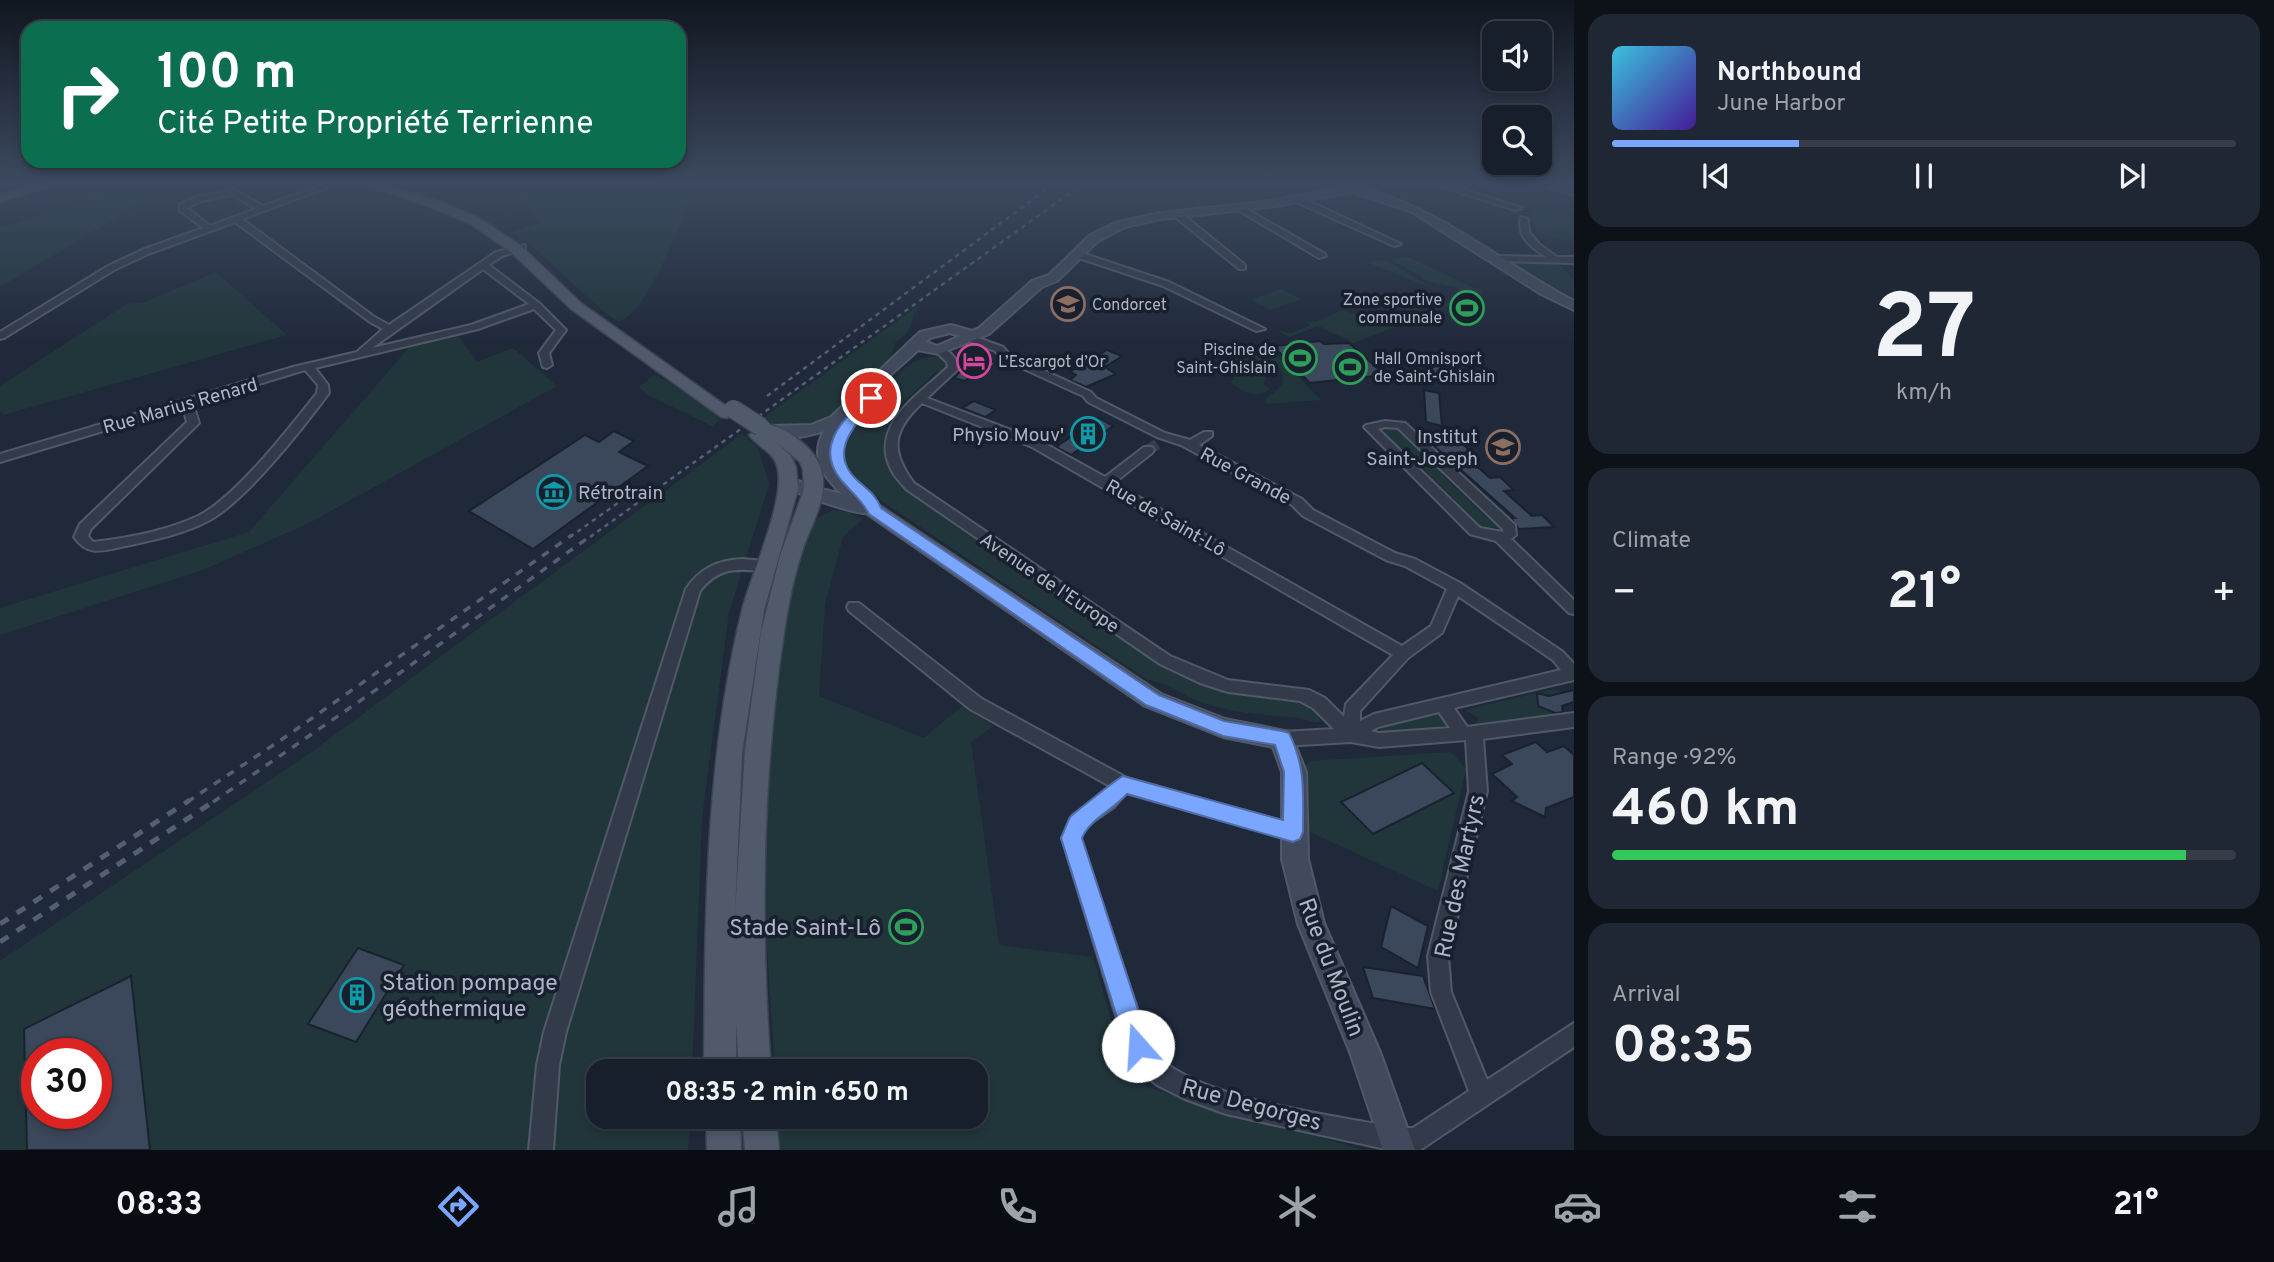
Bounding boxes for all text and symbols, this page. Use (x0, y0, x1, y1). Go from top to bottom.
map controls (1482, 21, 1552, 175)
button: sound (1482, 21, 1552, 91)
text: 100 m (157, 44, 296, 106)
icon: right (42, 49, 133, 140)
text: Northbound (1717, 57, 1862, 90)
text: June Harbor (1717, 90, 1845, 119)
text: Cité Petite Propriété Terrienne (157, 105, 594, 145)
button: search (1482, 105, 1552, 175)
icon: previous (1697, 157, 1735, 195)
icon: pause (1905, 157, 1943, 195)
icon: next (2113, 157, 2151, 195)
text: 27 (1872, 276, 1976, 391)
school or university icon: Condorcet (1049, 285, 1087, 323)
sports icon: Zone sportive communale (1448, 289, 1486, 327)
place label: Zone sportive communale (1343, 291, 1442, 329)
place label: Condorcet (1092, 296, 1167, 316)
sports icon: Piscine de Saint-Ghislain (1281, 339, 1319, 377)
place label: Piscine de Saint-Ghislain (1176, 341, 1276, 379)
hotel icon: L’Escargot d’Or (955, 342, 993, 380)
sports icon: Hall Omnisport de Saint-Ghislain (1331, 348, 1369, 386)
place label: Hall Omnisport de Saint-Ghislain (1374, 350, 1495, 388)
place label: L’Escargot d’Or (998, 353, 1106, 373)
pin (841, 368, 901, 428)
street label: Rue Marius Renard (100, 373, 261, 441)
icon: arrive (852, 379, 890, 417)
text: km/h (1896, 379, 1952, 408)
building icon: Physio Mouv' (1069, 415, 1107, 453)
place label: Physio Mouv' (952, 424, 1064, 448)
place label: Institut Saint-Joseph (1366, 426, 1478, 472)
school or university icon: Institut Saint-Joseph (1484, 428, 1522, 466)
street label: Rue Grande (1195, 443, 1295, 511)
museum icon: Rétrotrain (535, 473, 573, 511)
street label: Rue de Saint-Lô (1101, 475, 1229, 563)
place label: Rétrotrain (578, 482, 663, 506)
text: Climate (1612, 527, 1691, 556)
street label: Avenue de l'Europe (974, 528, 1123, 639)
text: 21° (1887, 561, 1961, 627)
text: − (1612, 570, 1637, 619)
text: + (2211, 570, 2236, 619)
text: Range · 92% (1612, 744, 1737, 773)
text: 460 km (1612, 778, 1799, 844)
street label: Rue des Martyrs (1430, 792, 1493, 961)
street label: Rue du Moulin (1290, 895, 1369, 1041)
sports icon: Stade Saint-Lô (887, 908, 925, 946)
place label: Stade Saint-Lô (729, 915, 881, 944)
place label: Station pompage géothermique (382, 970, 558, 1025)
building icon: Station pompage géothermique (338, 976, 376, 1014)
text: Arrival (1612, 981, 1681, 1010)
position arrow (1101, 1009, 1175, 1083)
text: 08:35 (1612, 1015, 1754, 1081)
speed limit sign: 30 (21, 1038, 112, 1129)
street label: Rue Degorges (1178, 1074, 1324, 1139)
text: 08:35 · 2 min · 650 m (665, 1077, 909, 1110)
icon: directions (434, 1182, 483, 1231)
icon: music (714, 1182, 763, 1231)
icon: phone (993, 1182, 1042, 1231)
icon: climate (1273, 1182, 1322, 1231)
icon: car (1553, 1182, 1602, 1231)
icon: filters (1833, 1182, 1882, 1231)
text: 08:33 (115, 1186, 203, 1226)
text: 21° (2113, 1186, 2159, 1226)

